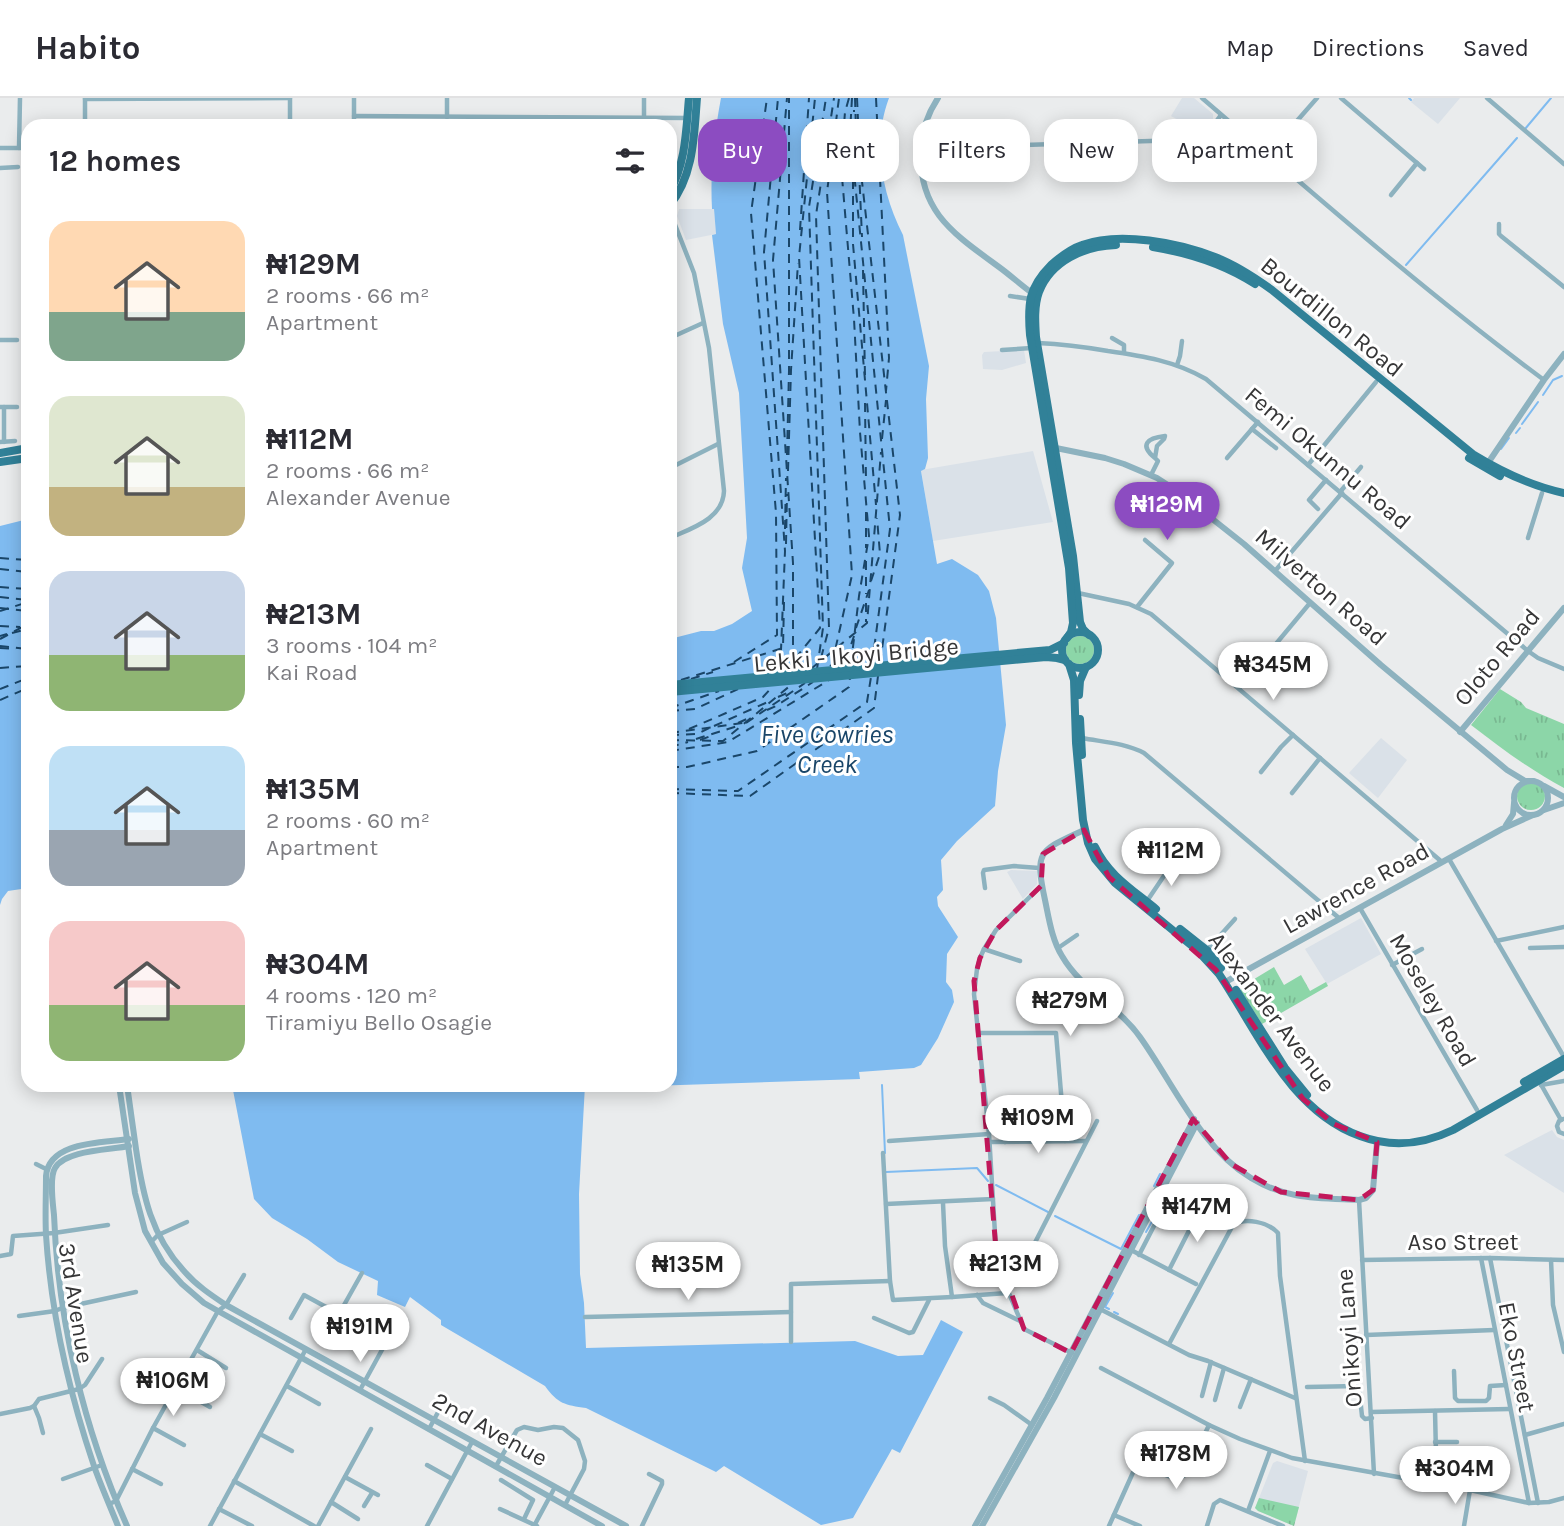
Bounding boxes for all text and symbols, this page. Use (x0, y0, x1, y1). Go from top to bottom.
text: Habito (35, 29, 140, 67)
text: Map (1226, 34, 1274, 62)
text: Directions (1312, 34, 1425, 62)
text: Saved (1463, 34, 1529, 62)
chip: Buy (698, 119, 787, 182)
chip: Rent (801, 119, 899, 182)
chip: Filters (913, 119, 1030, 182)
chip: New (1044, 119, 1138, 182)
chip: Apartment (1152, 119, 1317, 182)
icon: filters (611, 142, 649, 180)
text: 12 homes (49, 143, 181, 179)
text: ₦129M (266, 246, 361, 282)
icon: home (105, 249, 189, 333)
street label: Bourdillon Road (1255, 251, 1409, 383)
text: 2 rooms · 66 m² (266, 282, 429, 309)
text: Apartment (266, 309, 378, 336)
street label: Femi Okunnu Road (1240, 381, 1416, 535)
text: ₦112M (266, 421, 353, 457)
icon: home (105, 424, 189, 508)
text: 2 rooms · 66 m² (266, 457, 429, 484)
pin: ₦129M (1118, 482, 1216, 542)
text: Alexander Avenue (266, 484, 451, 511)
text: ₦129M (1131, 491, 1203, 518)
street label: Milverton Road (1250, 522, 1392, 652)
text: ₦213M (266, 596, 361, 632)
icon: home (105, 599, 189, 683)
street label: Oloto Road (1448, 603, 1546, 711)
text: 3 rooms · 104 m² (266, 632, 437, 659)
street label: Lekki - Ikoyi Bridge (752, 632, 960, 678)
pin: ₦345M (1224, 642, 1322, 702)
text: ₦345M (1234, 651, 1312, 678)
text: Kai Road (266, 659, 358, 686)
water label: Five Cowries Creek (761, 719, 893, 780)
text: ₦135M (266, 771, 361, 807)
icon: home (105, 774, 189, 858)
text: 2 rooms · 60 m² (266, 807, 430, 834)
pin: ₦112M (1122, 828, 1220, 888)
text: Apartment (266, 834, 378, 861)
street label: Lawrence Road (1278, 836, 1434, 940)
text: ₦112M (1137, 837, 1205, 864)
street label: Alexander Avenue (1203, 927, 1341, 1097)
street label: Moseley Road (1383, 928, 1483, 1072)
text: ₦304M (266, 946, 369, 982)
icon: home (105, 949, 189, 1033)
pin: ₦279M (1021, 978, 1119, 1038)
text: 4 rooms · 120 m² (266, 982, 437, 1009)
text: ₦279M (1032, 987, 1108, 1014)
text: Tiramiyu Bello Osagie (266, 1009, 492, 1036)
pin: ₦109M (989, 1096, 1087, 1155)
text: ₦109M (1001, 1104, 1075, 1131)
pin: ₦147M (1148, 1184, 1246, 1244)
text: ₦147M (1162, 1193, 1232, 1220)
street label: Aso Street (1407, 1228, 1519, 1256)
street label: 3rd Avenue (53, 1241, 99, 1365)
pin: ₦135M (639, 1242, 737, 1302)
pin: ₦213M (957, 1242, 1055, 1301)
text: ₦213M (969, 1250, 1043, 1277)
text: ₦135M (652, 1251, 724, 1278)
street label: Onikoyi Lane (1330, 1268, 1368, 1408)
street label: Eko Street (1493, 1299, 1541, 1415)
pin: ₦191M (311, 1304, 409, 1364)
text: ₦191M (326, 1313, 394, 1340)
pin: ₦106M (124, 1358, 222, 1418)
text: ₦106M (136, 1367, 210, 1394)
street label: 2nd Avenue (428, 1386, 552, 1472)
pin: ₦178M (1127, 1432, 1225, 1491)
text: ₦178M (1140, 1440, 1212, 1467)
pin: ₦304M (1406, 1446, 1504, 1506)
text: ₦304M (1415, 1455, 1495, 1482)

